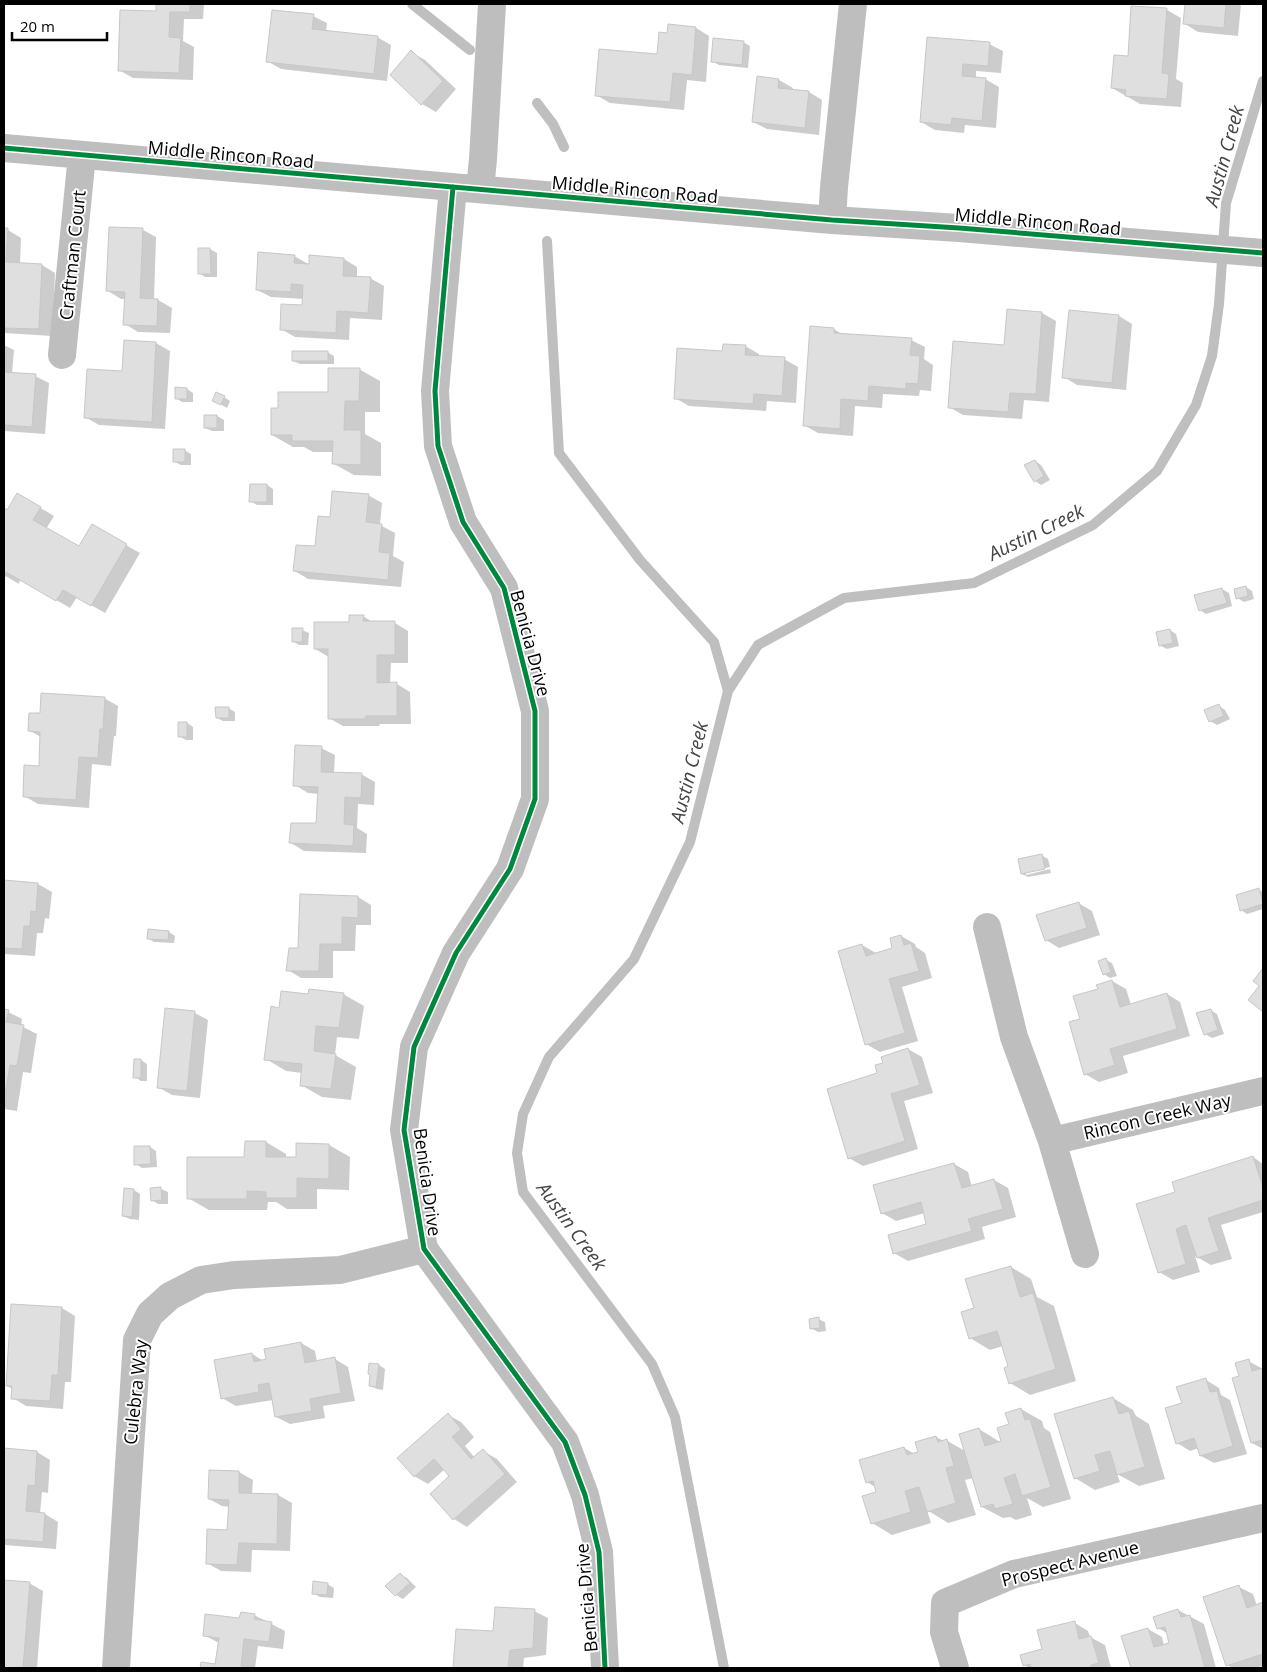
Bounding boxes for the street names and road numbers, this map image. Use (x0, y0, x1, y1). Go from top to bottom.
street label: Middle Rincon Road (147, 135, 315, 173)
street label: Middle Rincon Road (551, 170, 719, 208)
street label: Craftman Court (53, 189, 91, 321)
street label: Middle Rincon Road (954, 202, 1122, 240)
street label: Benicia Drive (505, 587, 557, 699)
street label: Rincon Creek Way (1081, 1087, 1234, 1145)
street label: Benicia Drive (409, 1126, 447, 1238)
street label: Culebra Way (118, 1337, 153, 1446)
street label: Prospect Avenue (999, 1534, 1141, 1592)
street label: Benicia Drive (569, 1543, 603, 1653)

